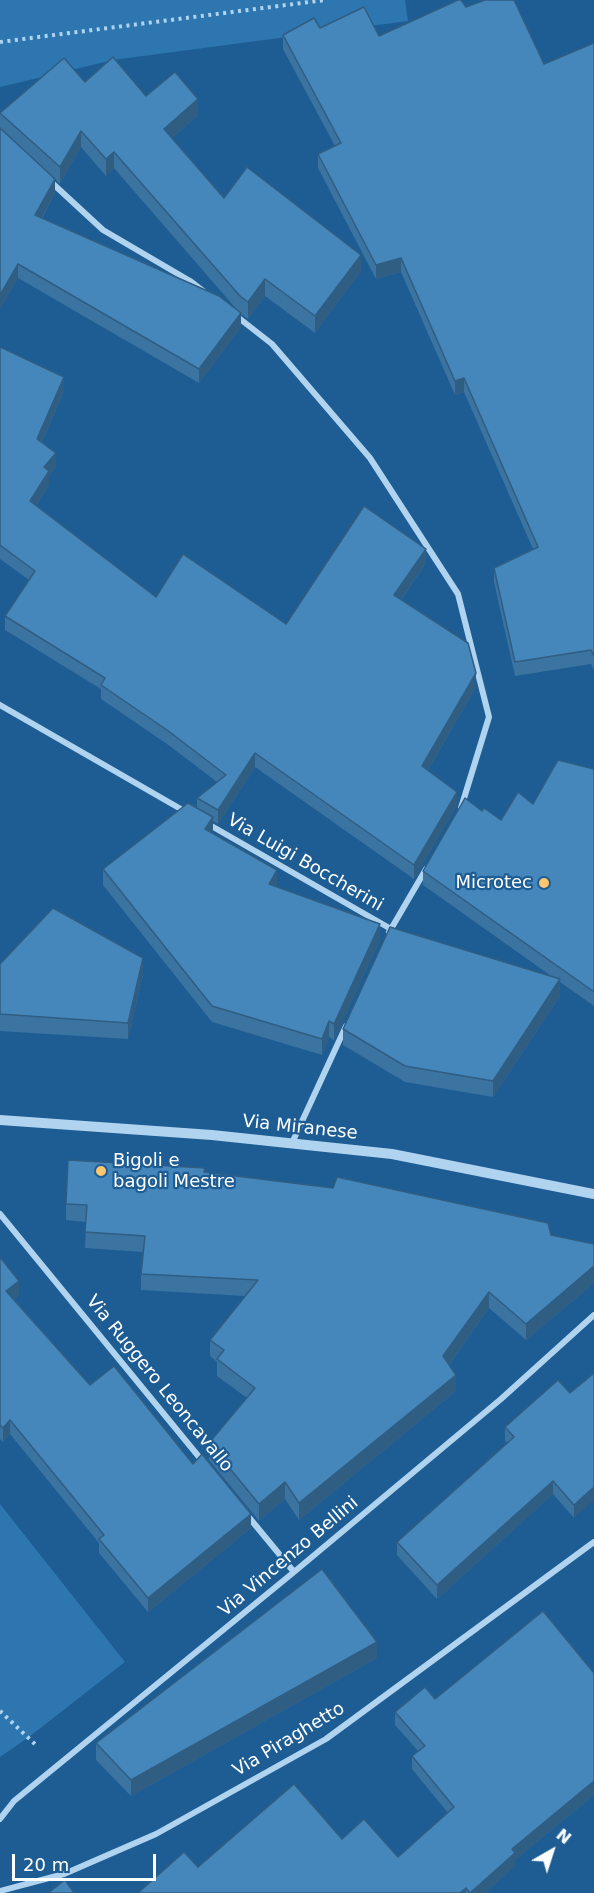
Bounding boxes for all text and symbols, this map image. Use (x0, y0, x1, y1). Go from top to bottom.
street label: Via Luigi Boccherini (223, 810, 387, 916)
place label: Microtec (456, 872, 532, 894)
marker: Microtec (537, 876, 551, 890)
street label: Via Miranese (241, 1111, 359, 1145)
place label: Bigoli e bagoli Mestre (113, 1150, 235, 1192)
marker: Bigoli e bagoli Mestre (94, 1164, 108, 1178)
street label: Via Ruggero Leoncavallo (81, 1291, 237, 1477)
street label: Via Vincenzo Bellini (215, 1492, 363, 1622)
street label: Via Piraghetto (229, 1698, 349, 1782)
north arrow (522, 1821, 582, 1881)
text: N (552, 1825, 575, 1848)
scale bar (15, 1842, 159, 1880)
text: 20 m (23, 1854, 69, 1875)

